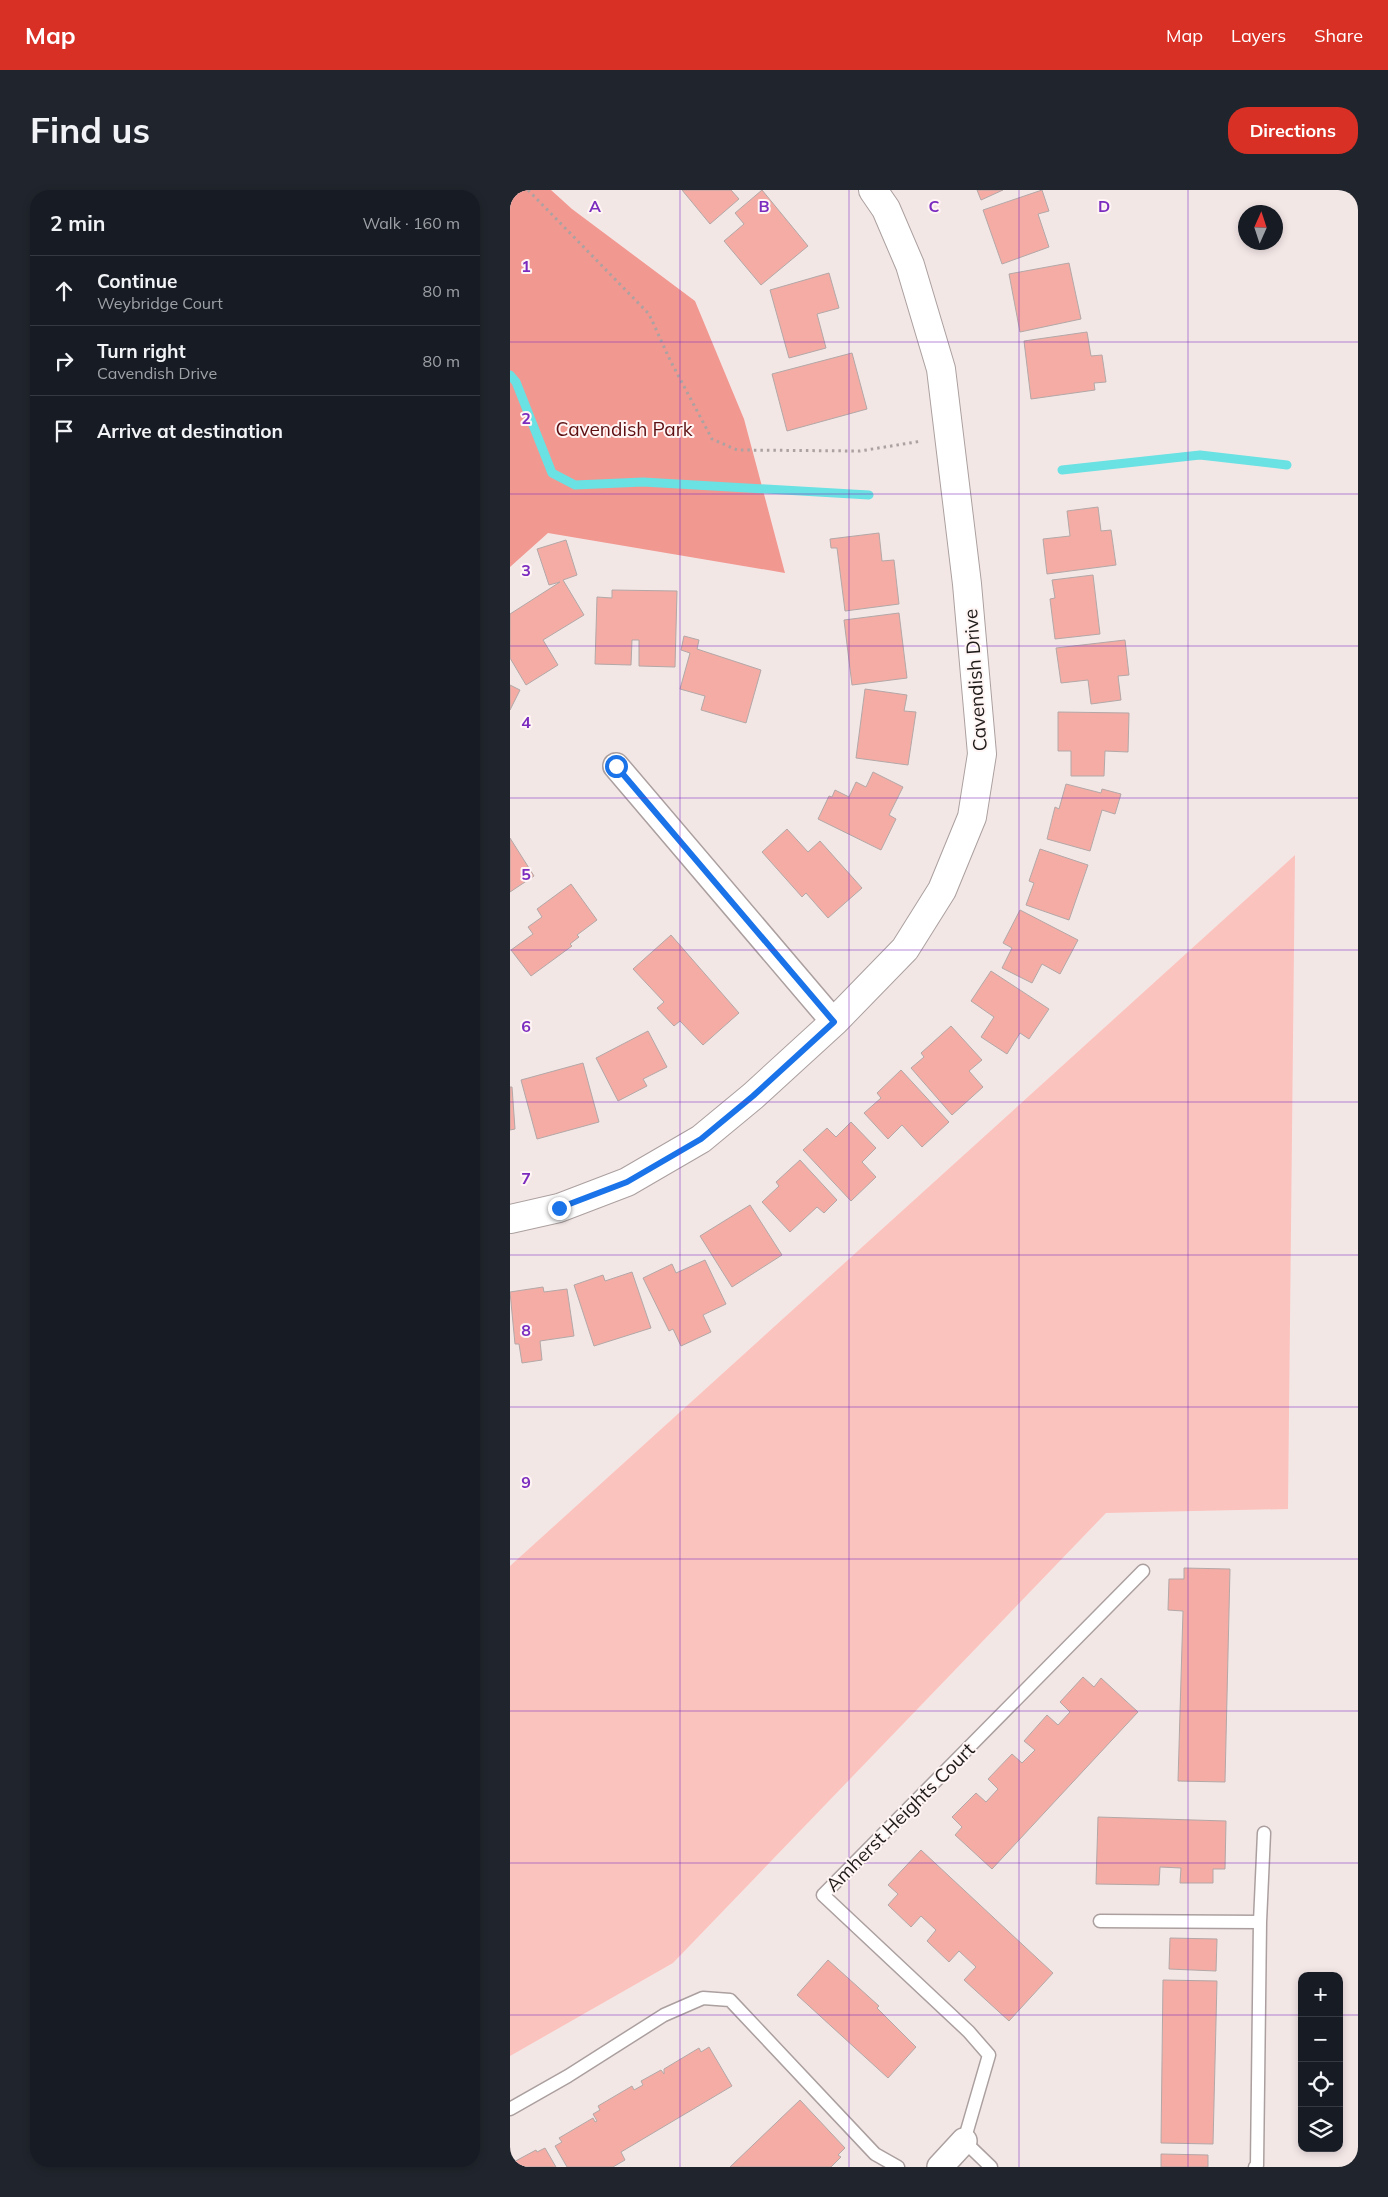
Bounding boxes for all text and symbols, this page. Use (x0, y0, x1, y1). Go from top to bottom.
text: Map (25, 20, 76, 50)
text: Map (1166, 24, 1203, 47)
text: Layers (1231, 24, 1286, 47)
text: Share (1314, 24, 1363, 47)
button: Directions (1228, 107, 1358, 154)
text: Find us (30, 108, 150, 152)
text: A (589, 196, 601, 216)
text: B (758, 196, 770, 216)
text: C (929, 196, 940, 216)
text: D (1098, 196, 1110, 216)
north arrow (1238, 205, 1283, 250)
text: 2 min (50, 210, 105, 236)
text: Walk · 160 m (362, 213, 460, 233)
text: 1 (521, 256, 531, 276)
text: Continue (97, 269, 177, 293)
icon: ahead (50, 277, 78, 305)
text: 80 m (423, 281, 460, 301)
text: Weybridge Court (97, 293, 223, 313)
text: Turn right (97, 339, 186, 363)
icon: right (50, 347, 78, 375)
text: 80 m (423, 351, 460, 371)
text: Cavendish Drive (97, 363, 217, 383)
text: 2 (521, 408, 531, 428)
icon: arrive (50, 417, 78, 445)
park label: Cavendish Park (556, 417, 693, 441)
text: Arrive at destination (97, 419, 283, 443)
text: 3 (521, 560, 531, 580)
street label: Cavendish Drive (958, 608, 992, 752)
text: 4 (521, 712, 531, 732)
route start (605, 755, 628, 778)
text: 5 (521, 864, 531, 884)
text: 6 (521, 1016, 531, 1036)
text: 7 (521, 1168, 531, 1188)
route end (548, 1197, 571, 1220)
text: 8 (521, 1320, 531, 1340)
text: 9 (521, 1472, 531, 1492)
street label: Amherst Heights Court (820, 1737, 980, 1897)
map controls (1298, 1972, 1343, 2152)
button: + (1298, 1972, 1343, 2017)
button: − (1298, 2017, 1343, 2062)
button: locate (1298, 2062, 1343, 2107)
button: layers (1298, 2107, 1343, 2152)

